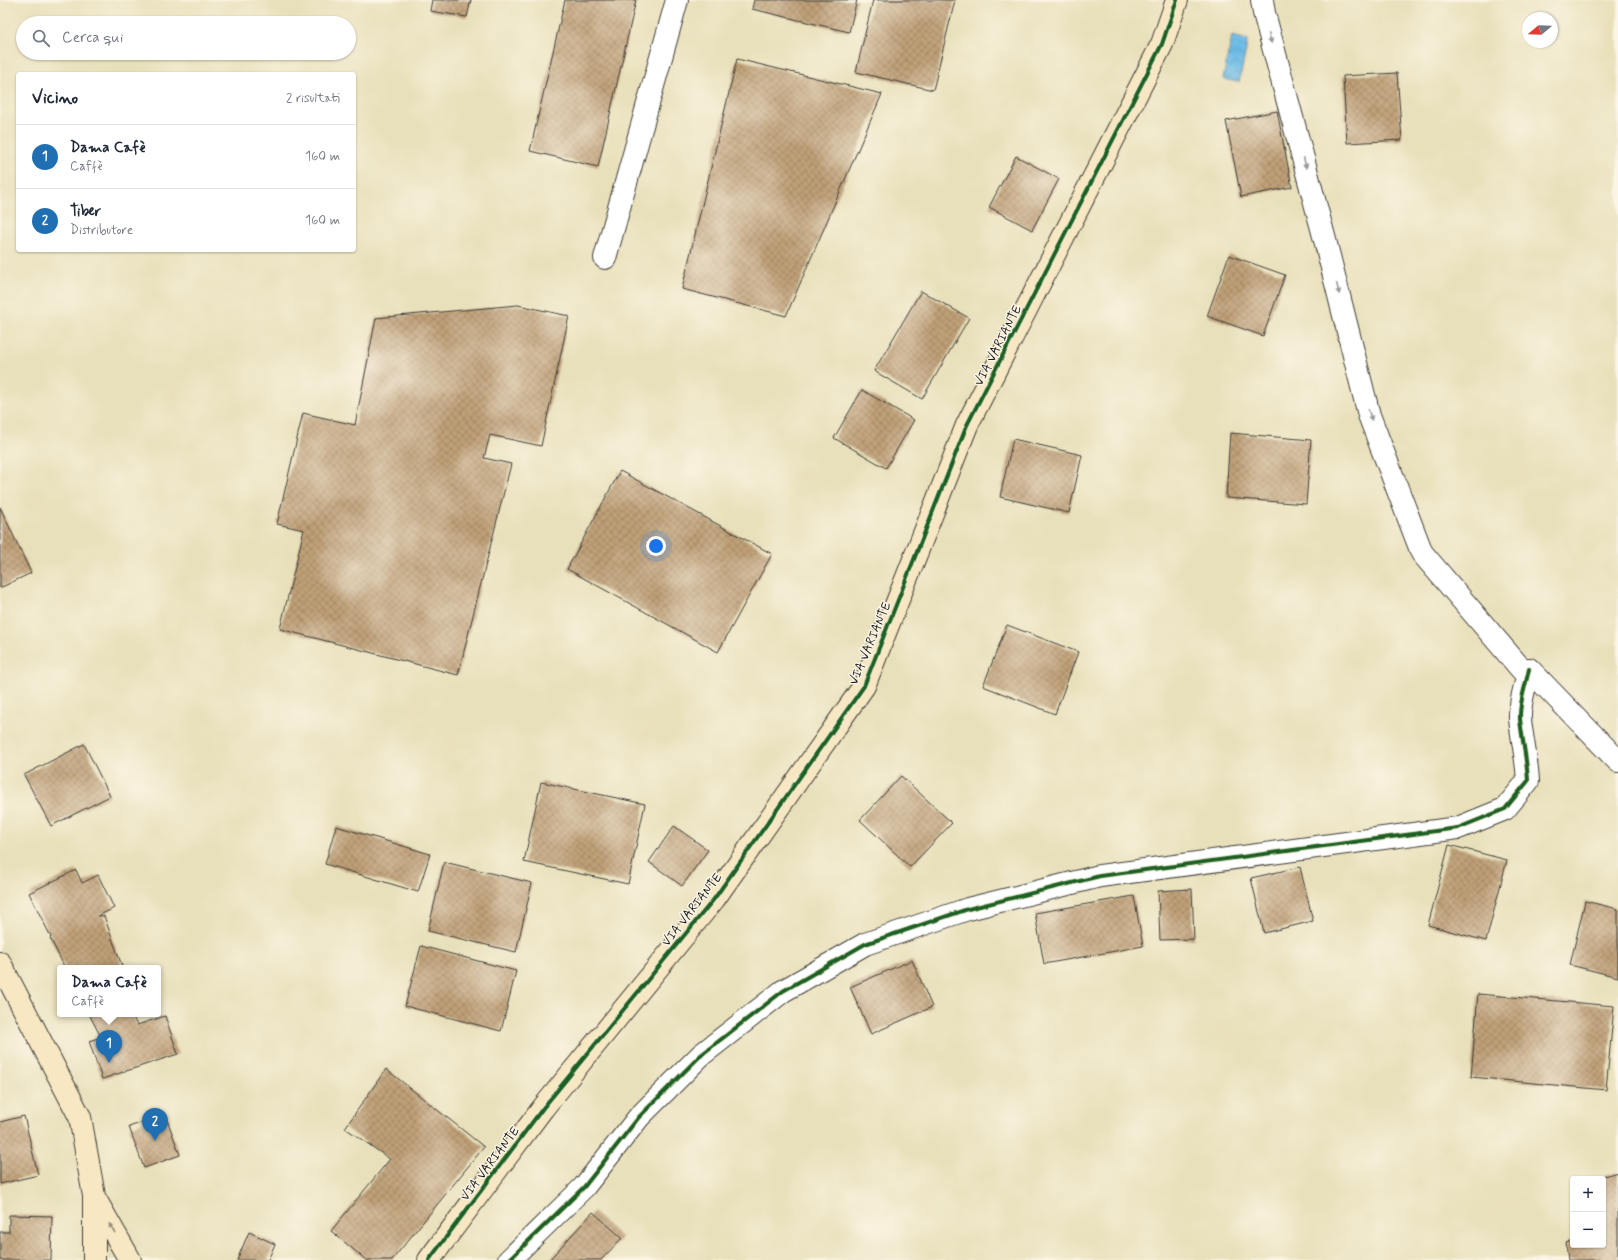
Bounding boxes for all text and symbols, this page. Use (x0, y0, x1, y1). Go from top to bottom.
north arrow (1522, 12, 1558, 48)
search box (16, 16, 356, 60)
icon: search (30, 27, 52, 49)
text: Cerca qui (62, 28, 123, 48)
one-way arrow (1268, 32, 1274, 44)
text: Vicino (32, 87, 78, 109)
text: 2 risultati (286, 90, 340, 107)
text: Dama Cafè (70, 138, 146, 158)
text: 1 (42, 148, 48, 165)
text: 160 m (305, 148, 340, 165)
one-way arrow (1302, 157, 1308, 170)
text: Caffè (70, 158, 102, 175)
text: Tiber (70, 202, 101, 222)
text: 2 (42, 212, 48, 229)
text: 160 m (305, 212, 340, 229)
text: Distributore (70, 222, 133, 239)
one-way arrow (1335, 283, 1341, 295)
street label: VIA VARIANTE (971, 302, 1026, 389)
one-way arrow (1367, 409, 1373, 421)
your location (646, 536, 666, 556)
street label: VIA VARIANTE (845, 599, 896, 688)
street label: VIA VARIANTE (658, 869, 727, 950)
popup (57, 965, 161, 1017)
text: Dama Cafè (71, 973, 147, 993)
text: Caffè (71, 993, 104, 1010)
pin: 1 (96, 1030, 122, 1063)
pin: 2 (142, 1108, 168, 1141)
street label: VIA VARIANTE (457, 1123, 524, 1204)
map controls (1570, 1176, 1606, 1248)
button: + (1570, 1176, 1606, 1212)
button: − (1570, 1212, 1606, 1248)
one-way arrow (109, 1222, 116, 1234)

